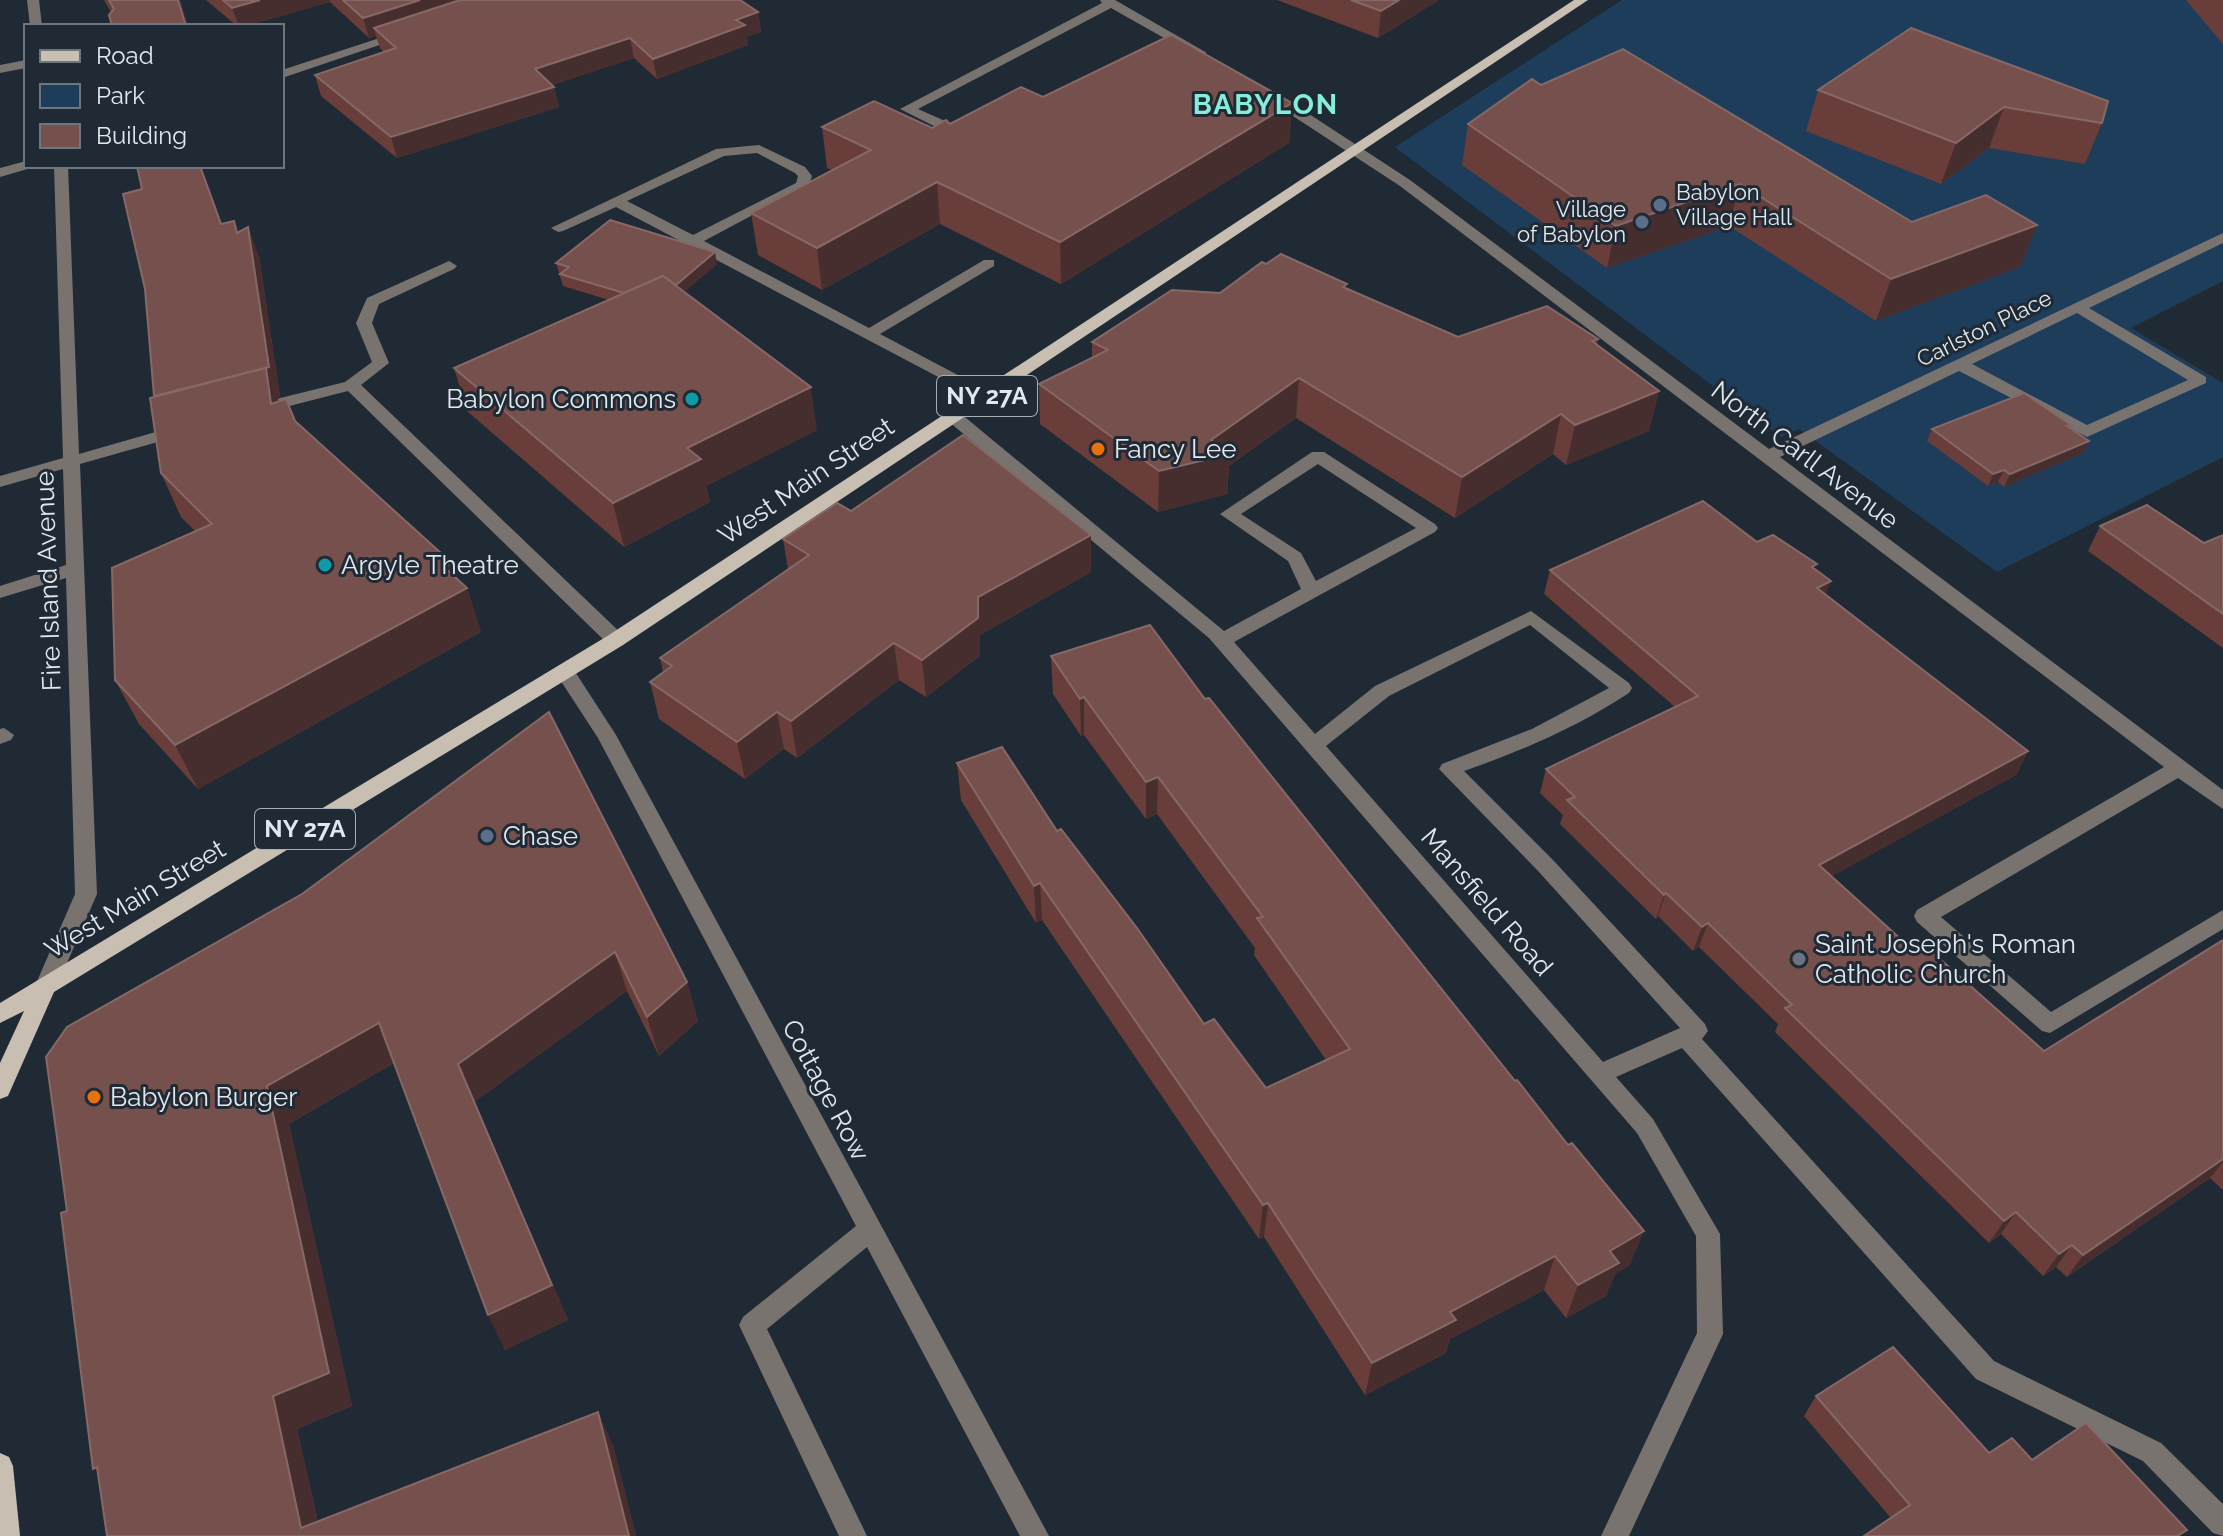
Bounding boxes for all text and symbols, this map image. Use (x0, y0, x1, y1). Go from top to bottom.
legend (24, 24, 284, 168)
text: Road (96, 41, 154, 70)
text: Park (96, 81, 145, 110)
district label: BABYLON (1193, 88, 1339, 121)
text: Building (96, 121, 187, 150)
place label: Babylon Village Hall (1676, 179, 1792, 230)
place label: Village of Babylon (1517, 196, 1626, 247)
marker: Babylon Village Hall (1651, 196, 1669, 214)
marker: Village of Babylon (1633, 213, 1651, 231)
street label: Carlston Place (1912, 284, 2056, 372)
street label: North Carll Avenue (1706, 375, 1904, 535)
road number: NY 27A (937, 376, 1037, 416)
place label: Babylon Commons (446, 384, 676, 414)
marker: Babylon Commons (683, 390, 701, 408)
street label: West Main Street (713, 411, 900, 551)
place label: Fancy Lee (1114, 434, 1236, 464)
marker: Fancy Lee (1089, 440, 1107, 458)
street label: Fire Island Avenue (29, 470, 67, 692)
place label: Argyle Theatre (341, 550, 519, 580)
marker: Argyle Theatre (316, 556, 334, 574)
road number: NY 27A (255, 809, 355, 849)
place label: Chase (503, 821, 578, 851)
street label: Mansfield Road (1415, 822, 1559, 982)
marker: Chase (478, 827, 496, 845)
street label: West Main Street (39, 833, 231, 965)
place label: Saint Joseph's Roman Catholic Church (1815, 929, 2076, 989)
marker: Saint Joseph's Roman Catholic Church (1790, 950, 1808, 968)
street label: Cottage Row (776, 1014, 876, 1166)
place label: Babylon Burger (110, 1082, 297, 1112)
marker: Babylon Burger (85, 1088, 103, 1106)

